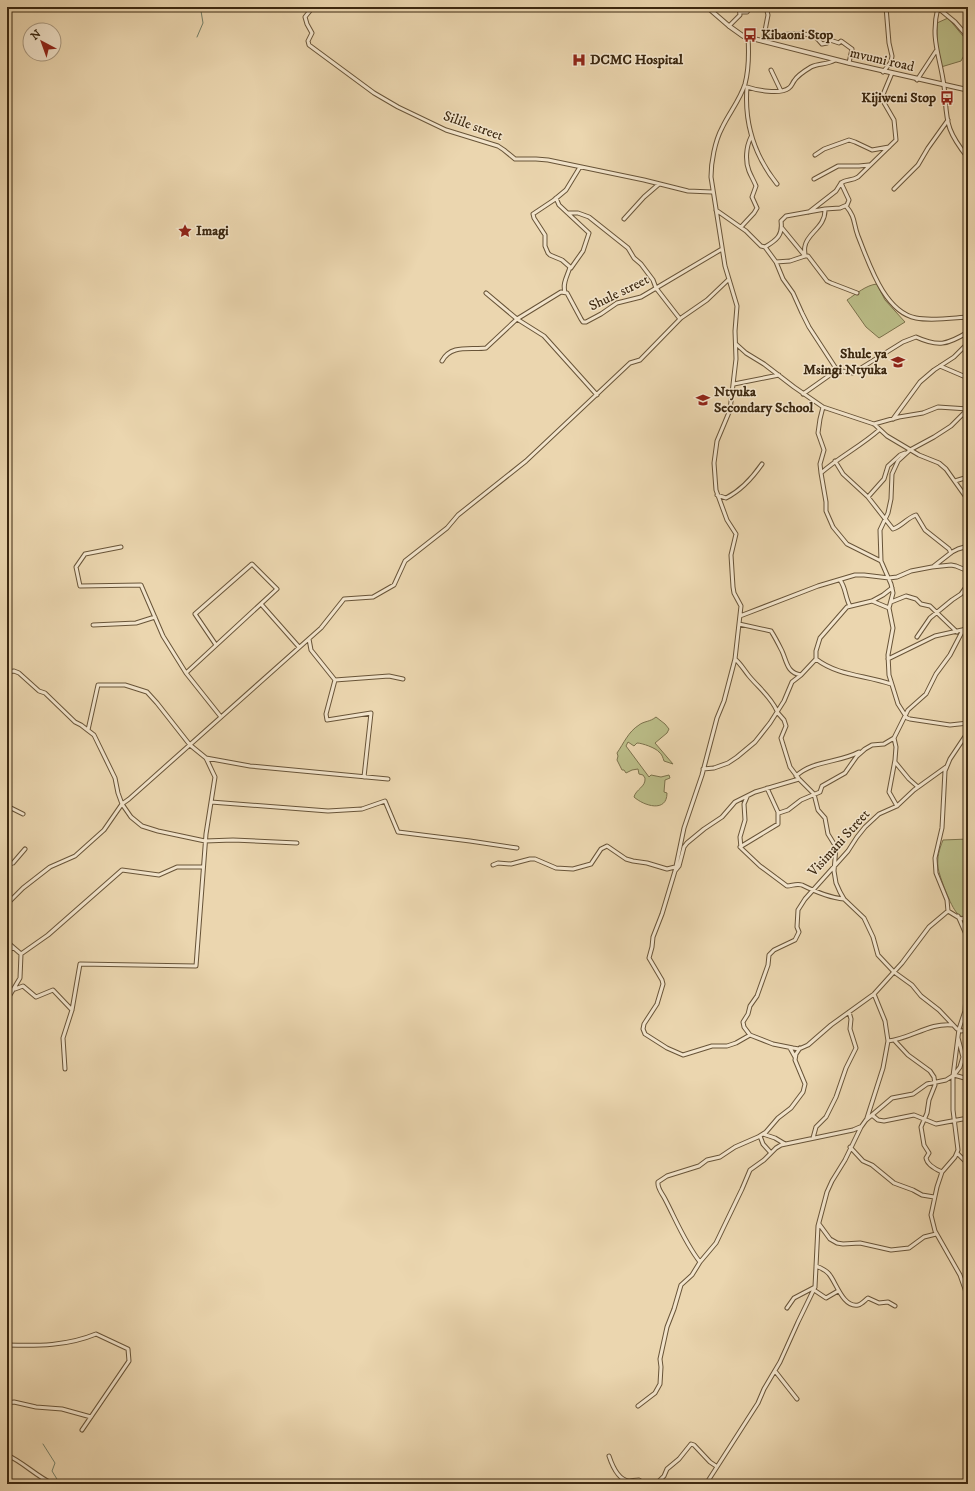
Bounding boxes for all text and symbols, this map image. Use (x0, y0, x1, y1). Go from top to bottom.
north arrow (22, 22, 62, 62)
place label: Kibaoni Stop (761, 26, 833, 44)
text: N (28, 27, 44, 43)
bus stop icon: Kibaoni Stop (742, 27, 758, 43)
street label: mvumi road (848, 44, 916, 76)
place label: DCMC Hospital (590, 51, 684, 69)
hospital icon: DCMC Hospital (571, 52, 587, 68)
place label: Kijiweni Stop (861, 89, 936, 107)
bus stop icon: Kijiweni Stop (939, 90, 955, 106)
street label: Silile street (441, 107, 506, 145)
place label: Imagi (196, 222, 229, 240)
place icon: Imagi (177, 223, 193, 239)
street label: Shule street (586, 270, 653, 315)
place label: Shule ya Msingi Ntyuka (803, 345, 888, 379)
school or university icon: Shule ya Msingi Ntyuka (890, 354, 906, 370)
place label: Ntyuka Secondary School (714, 383, 814, 417)
school or university icon: Ntyuka Secondary School (695, 392, 711, 408)
street label: Visimani Street (803, 805, 874, 881)

